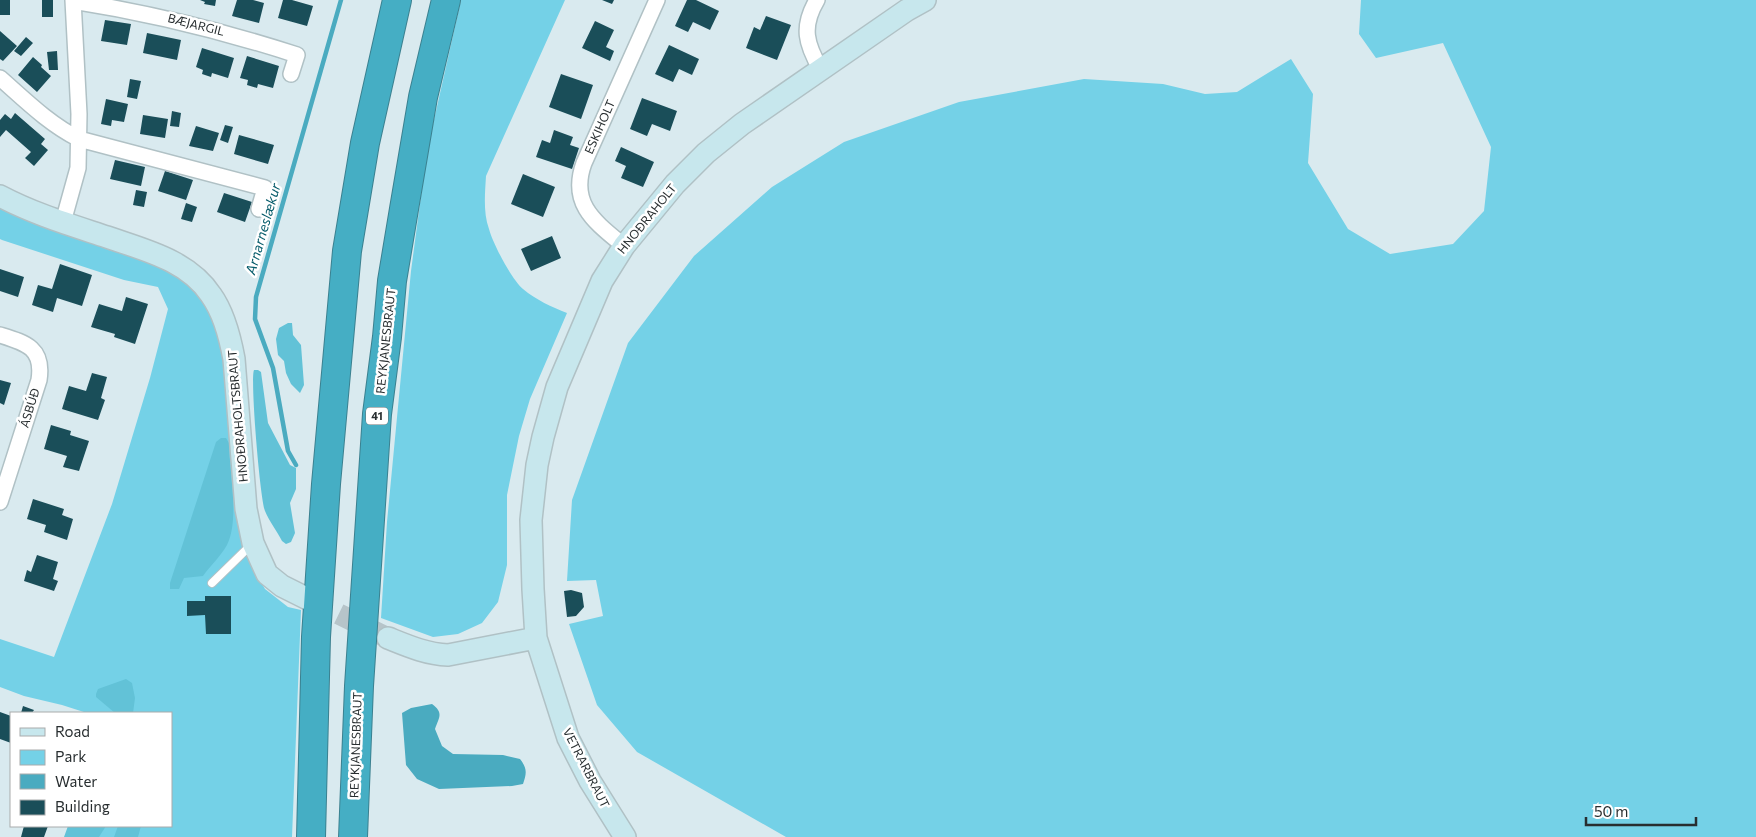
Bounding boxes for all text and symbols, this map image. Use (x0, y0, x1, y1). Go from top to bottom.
street label: BÆJARGIL (166, 10, 226, 39)
street label: ESKIHOLT (581, 97, 617, 156)
water label: Arnarneslækur (241, 181, 284, 277)
street label: HNOÐRAHOLT (614, 181, 679, 256)
street label: REYKJANESBRAUT (372, 287, 399, 395)
street label: HNOÐRAHOLTSBRAUT (224, 349, 250, 483)
street label: ÁSBÚÐ (16, 386, 42, 429)
road number: 41 (366, 408, 388, 424)
street label: REYKJANESBRAUT (346, 691, 365, 798)
legend (10, 712, 172, 827)
text: Road (55, 722, 90, 740)
street label: VETRARBRAUT (561, 725, 613, 810)
text: Park (55, 747, 86, 765)
text: Water (55, 772, 97, 790)
scale bar (1586, 794, 1696, 826)
text: Building (55, 797, 110, 815)
text: 50 m (1594, 802, 1628, 820)

